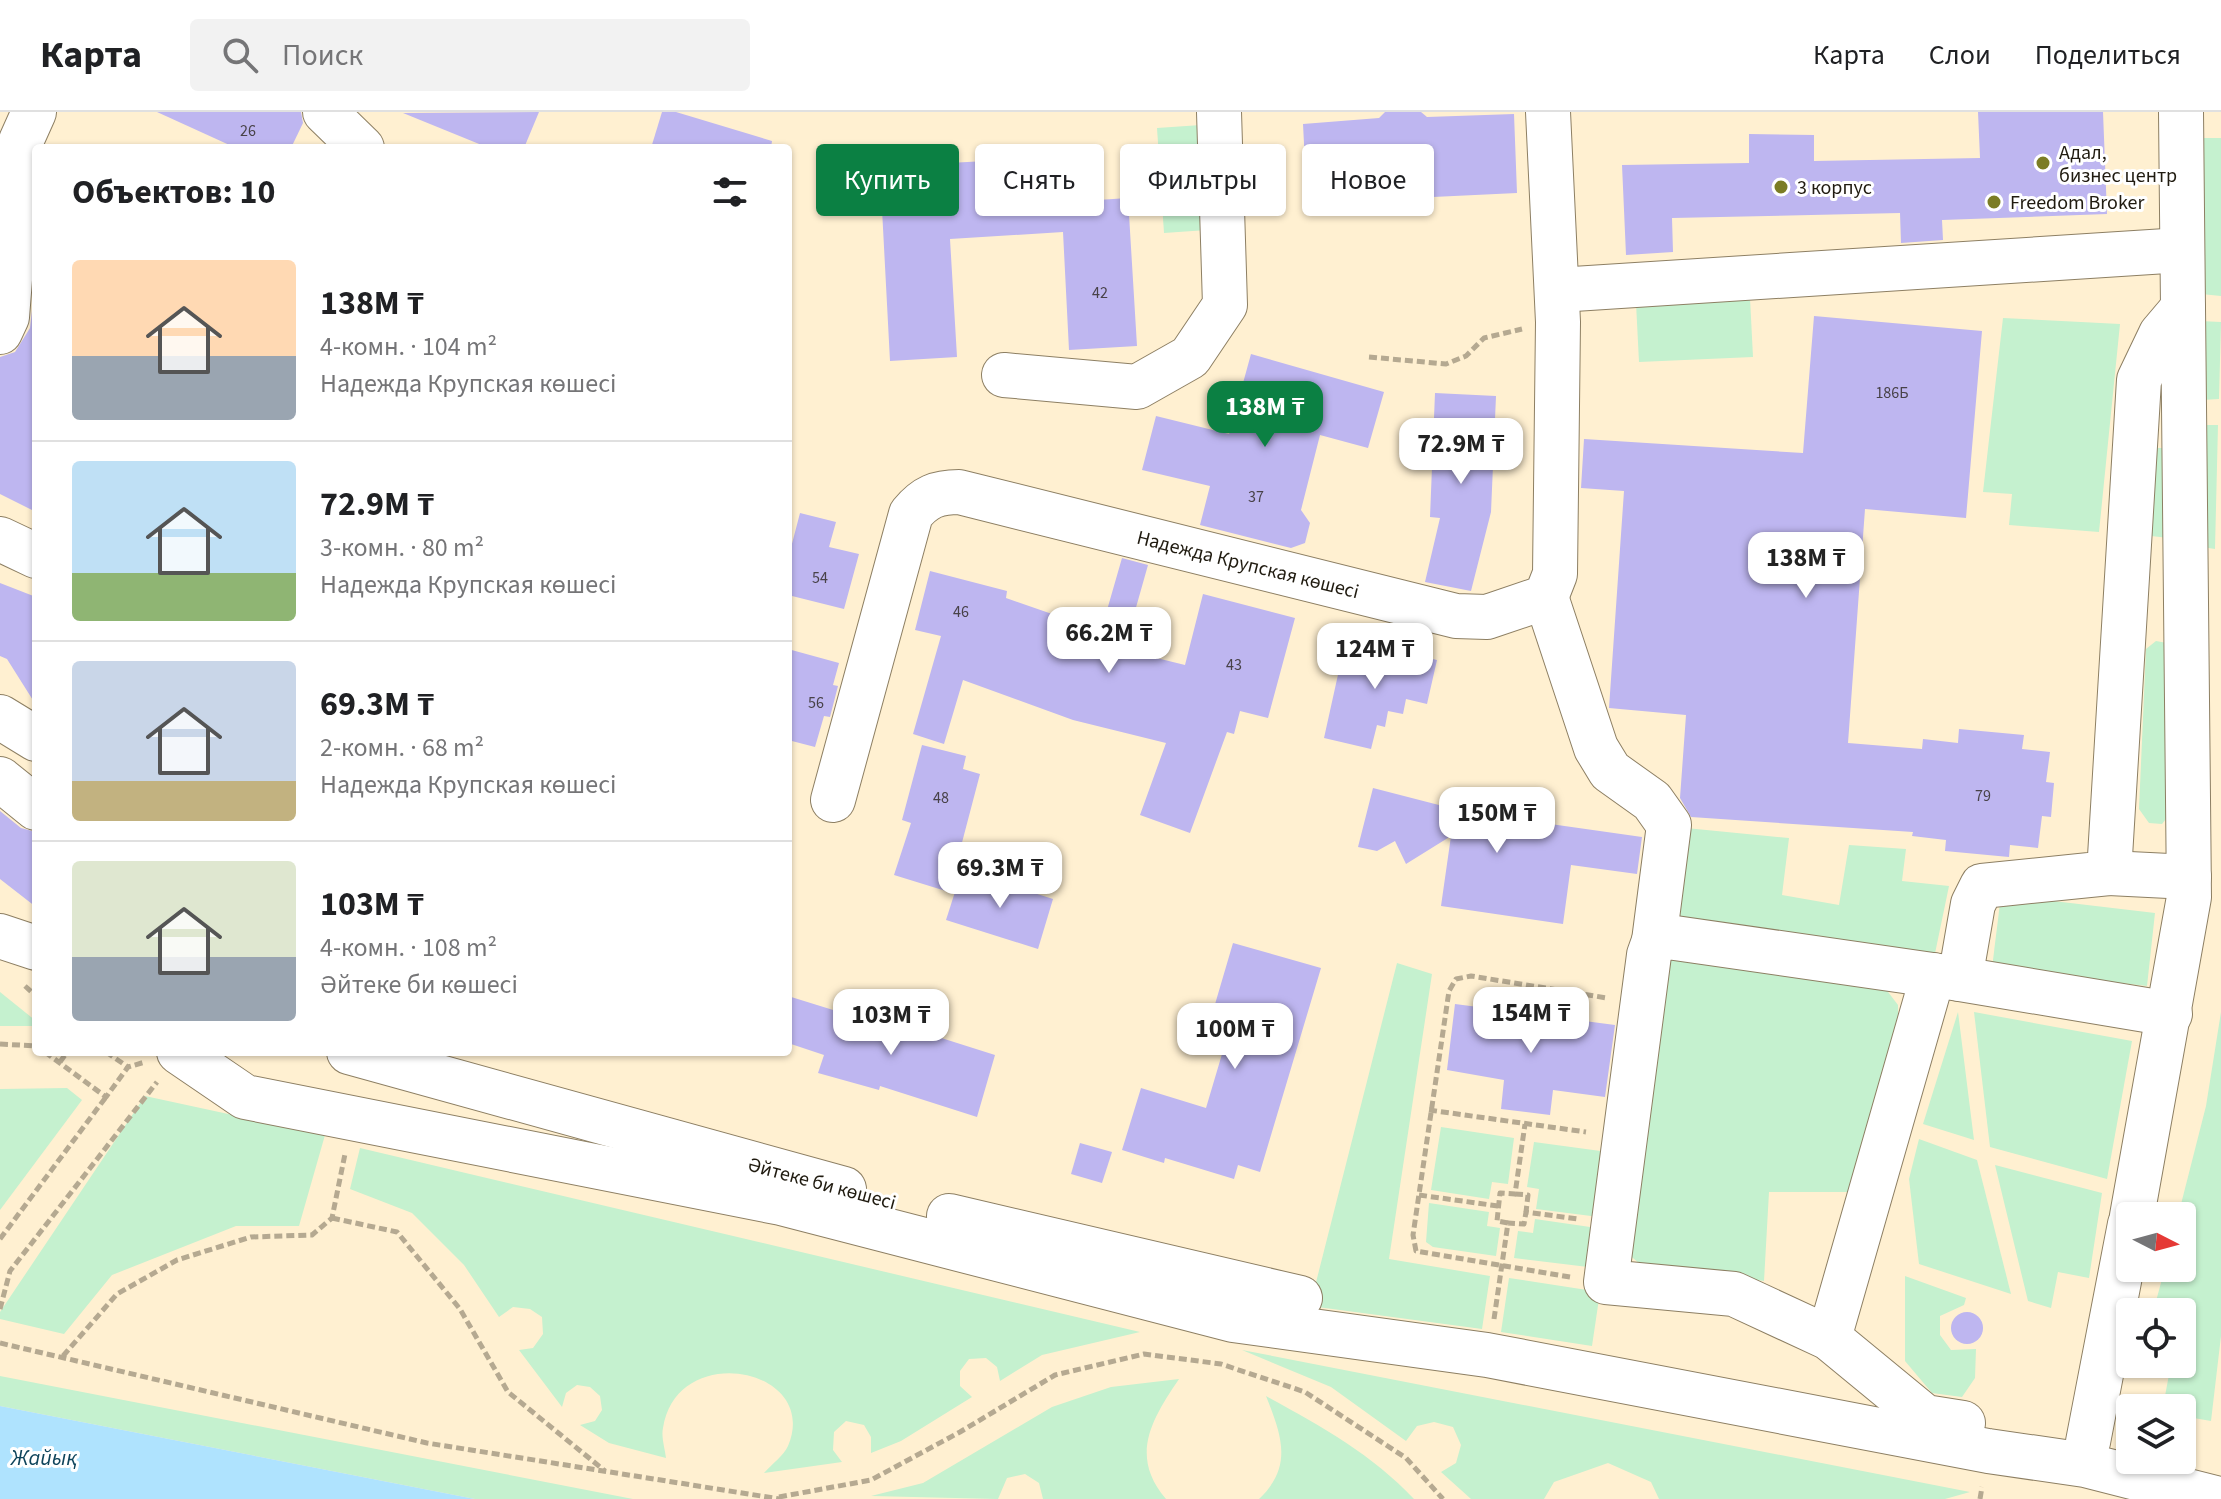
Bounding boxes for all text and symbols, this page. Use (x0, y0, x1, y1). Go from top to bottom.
search box (190, 19, 750, 91)
text: Карта (40, 28, 142, 82)
icon: search (218, 33, 262, 77)
text: Поиск (282, 34, 363, 77)
text: Карта (1813, 35, 1885, 75)
text: Слои (1929, 35, 1991, 75)
text: Поделиться (2035, 35, 2181, 75)
house number: 26 (240, 120, 256, 142)
place label: Адал, бизнес центр (2059, 139, 2177, 190)
chip: Купить (816, 144, 959, 216)
chip: Снять (975, 144, 1104, 216)
chip: Фильтры (1120, 144, 1286, 216)
chip: Новое (1302, 144, 1434, 216)
marker: Адал, бизнес центр (2034, 154, 2052, 172)
text: Объектов: 10 (72, 168, 275, 217)
icon: filters (708, 170, 752, 214)
place label: 3 корпус (1797, 174, 1872, 202)
marker: 3 корпус (1772, 178, 1790, 196)
place label: Freedom Broker (2010, 189, 2144, 217)
marker: Freedom Broker (1985, 193, 2003, 211)
text: 138M ₸ (320, 279, 425, 328)
house number: 42 (1092, 282, 1108, 304)
icon: home (136, 292, 232, 388)
text: 4-комн. · 104 m² (320, 328, 497, 365)
text: Надежда Крупская көшесі (320, 365, 616, 402)
pin: 138M ₸ (1200, 381, 1330, 449)
house number: 186Б (1875, 382, 1909, 404)
text: 138M ₸ (1225, 388, 1305, 425)
pin: 72.9M ₸ (1387, 418, 1535, 486)
text: 72.9M ₸ (1417, 425, 1505, 462)
text: 72.9M ₸ (320, 480, 435, 529)
house number: 37 (1248, 486, 1264, 508)
icon: home (136, 493, 232, 589)
street label: Надежда Крупская көшесі (1134, 524, 1362, 606)
text: 3-комн. · 80 m² (320, 529, 484, 566)
pin: 138M ₸ (1741, 532, 1871, 600)
text: 138M ₸ (1766, 539, 1846, 576)
text: Надежда Крупская көшесі (320, 566, 616, 603)
house number: 54 (812, 567, 828, 589)
house number: 46 (953, 601, 969, 623)
pin: 66.2M ₸ (1035, 607, 1183, 675)
text: 66.2M ₸ (1065, 614, 1153, 651)
pin: 124M ₸ (1310, 623, 1440, 691)
text: 124M ₸ (1335, 630, 1415, 667)
house number: 43 (1226, 654, 1242, 676)
text: 69.3M ₸ (320, 680, 435, 729)
house number: 56 (808, 692, 824, 714)
icon: home (136, 693, 232, 789)
text: 2-комн. · 68 m² (320, 729, 484, 766)
text: Надежда Крупская көшесі (320, 766, 616, 803)
house number: 79 (1975, 785, 1991, 807)
house number: 48 (933, 787, 949, 809)
pin: 150M ₸ (1432, 787, 1562, 855)
text: 150M ₸ (1457, 794, 1537, 831)
pin: 69.3M ₸ (926, 842, 1074, 910)
text: 69.3M ₸ (956, 849, 1044, 886)
text: 103M ₸ (320, 880, 425, 929)
icon: home (136, 893, 232, 989)
text: 4-комн. · 108 m² (320, 929, 497, 966)
text: Әйтеке би көшесі (320, 966, 518, 1003)
pin: 154M ₸ (1466, 987, 1596, 1055)
pin: 103M ₸ (826, 989, 956, 1057)
text: 154M ₸ (1491, 994, 1571, 1031)
text: 103M ₸ (851, 996, 931, 1033)
pin: 100M ₸ (1170, 1003, 1300, 1071)
text: 100M ₸ (1195, 1010, 1275, 1047)
street label: Әйтеке би көшесі (745, 1151, 899, 1217)
north arrow (2116, 1202, 2196, 1282)
map controls (2116, 1202, 2196, 1474)
button: locate (2116, 1298, 2196, 1378)
button: layers (2116, 1394, 2196, 1474)
water label: Жайық (10, 1442, 77, 1474)

